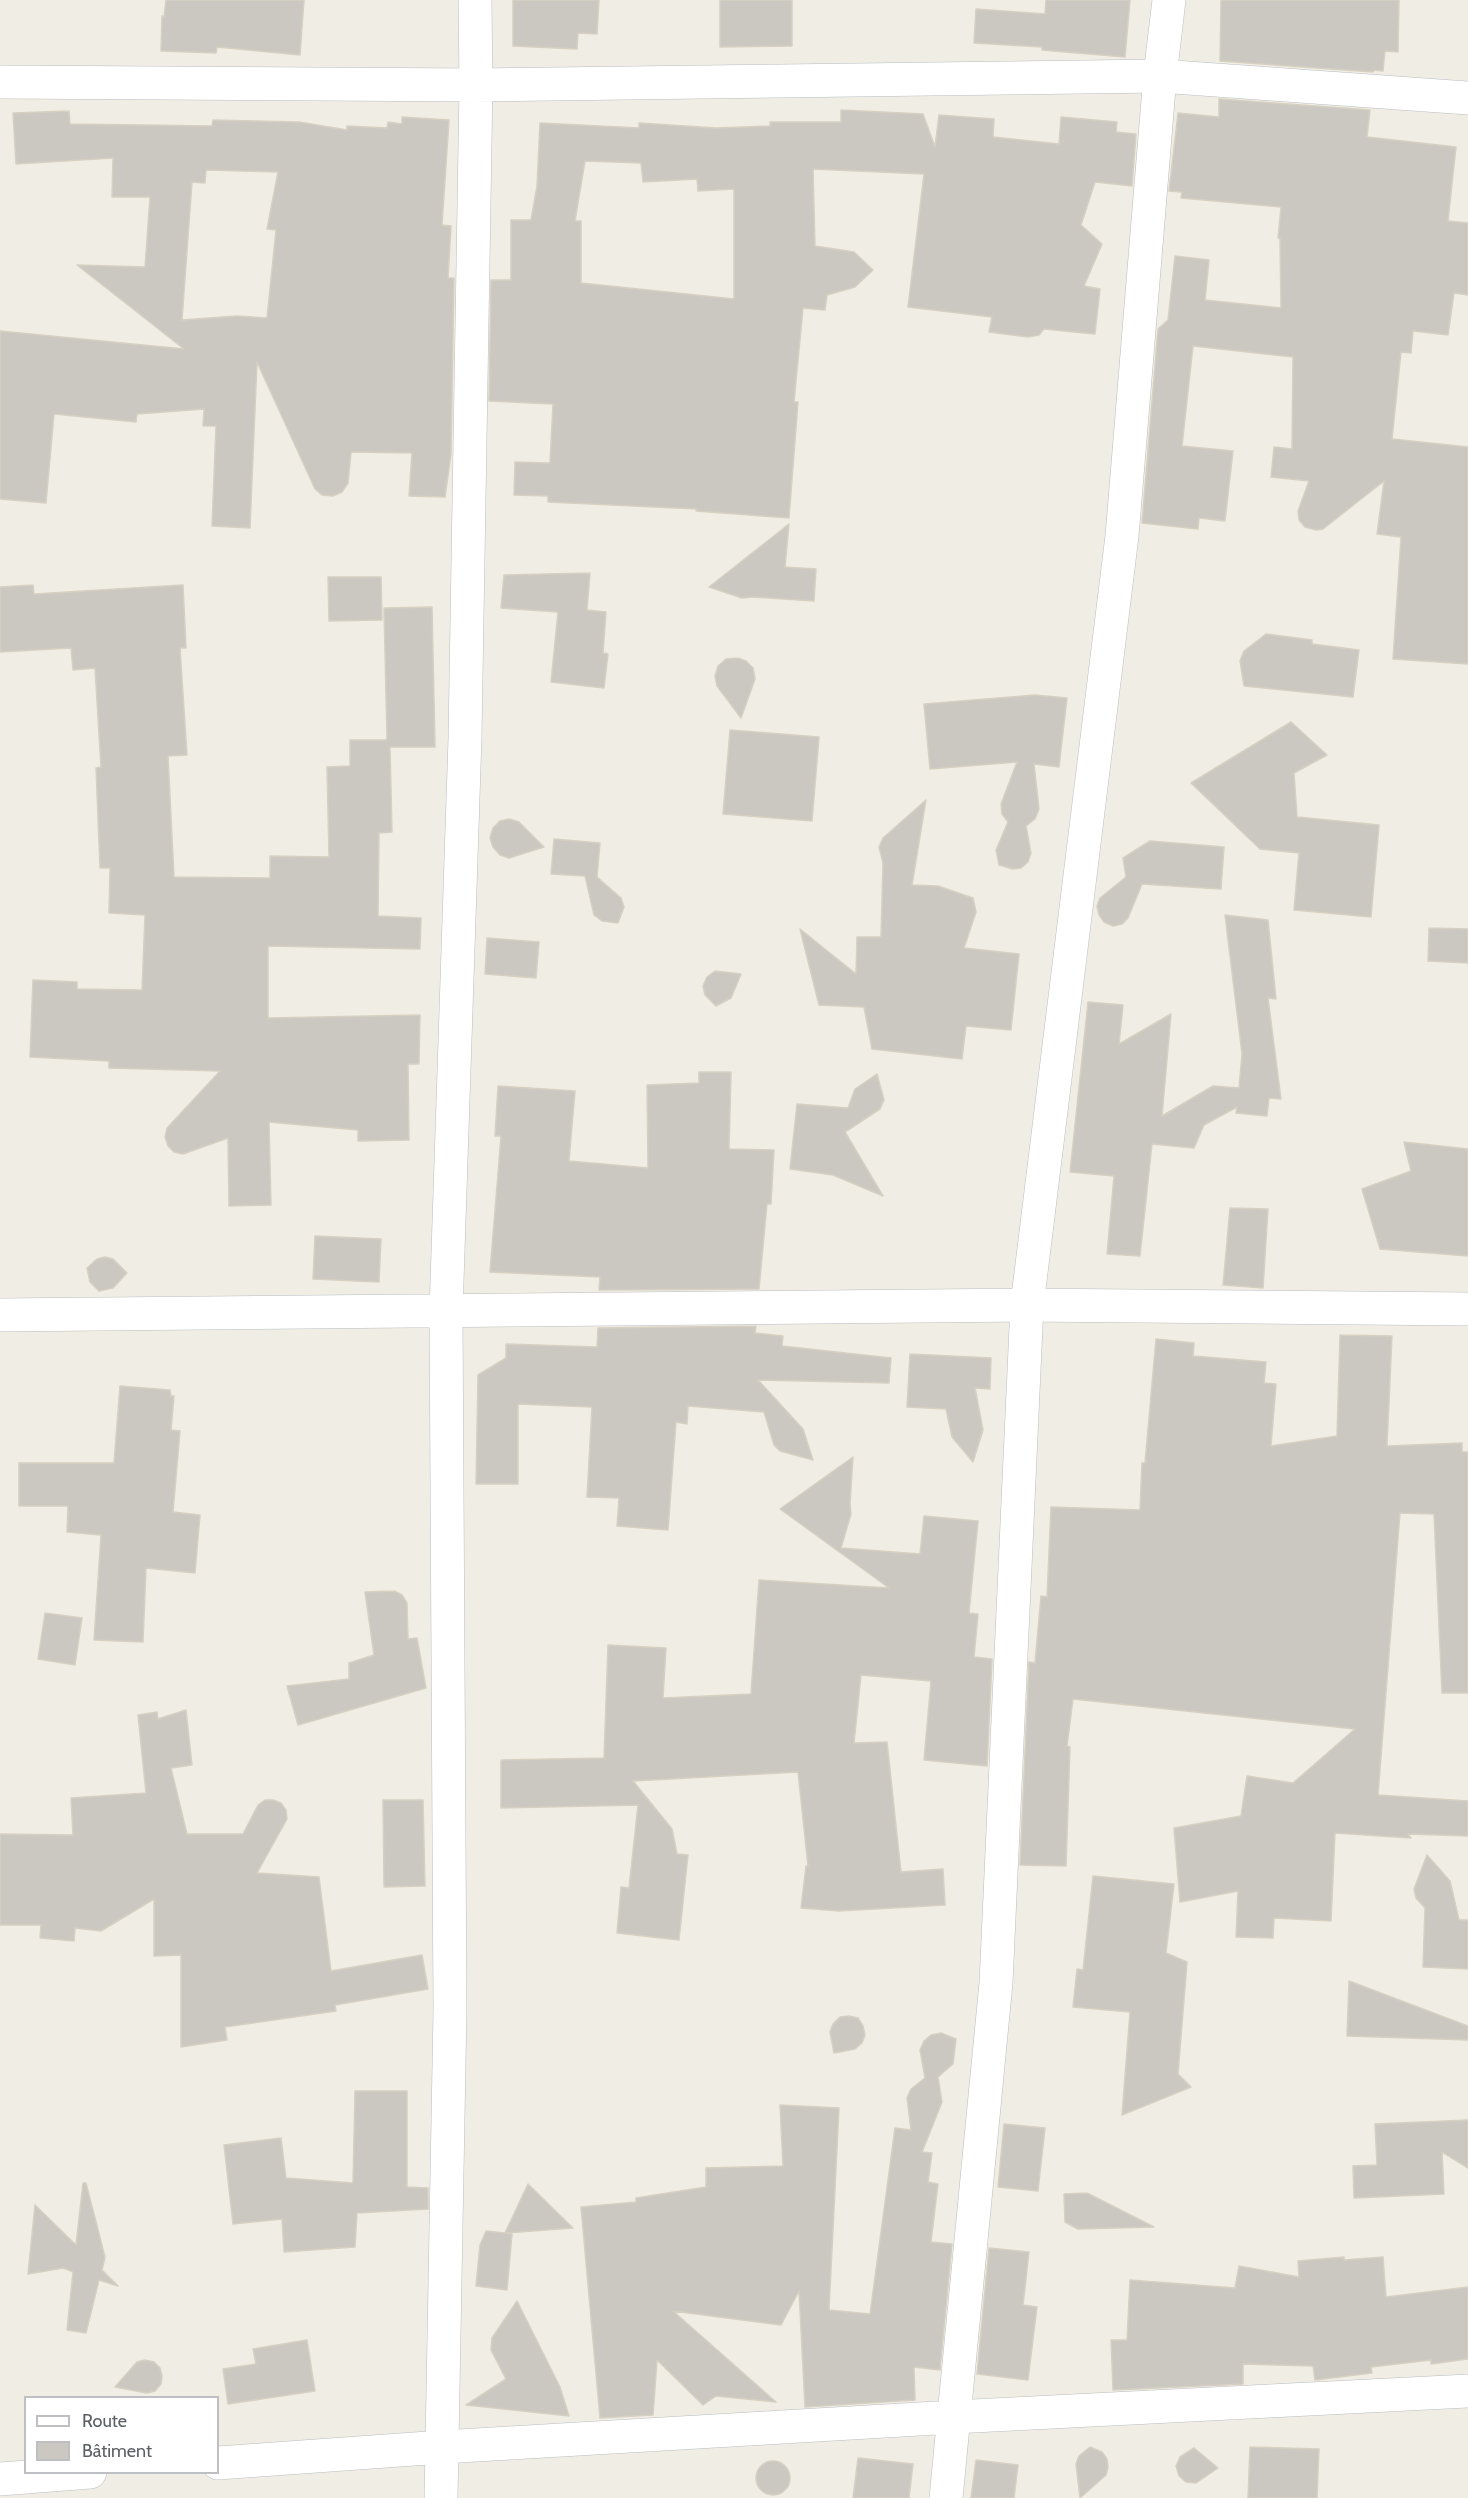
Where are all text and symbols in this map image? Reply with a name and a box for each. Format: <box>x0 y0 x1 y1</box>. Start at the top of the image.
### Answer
legend <box>24 2396 219 2474</box>
text: Route <box>82 2410 127 2432</box>
text: Bâtiment <box>82 2440 152 2462</box>

